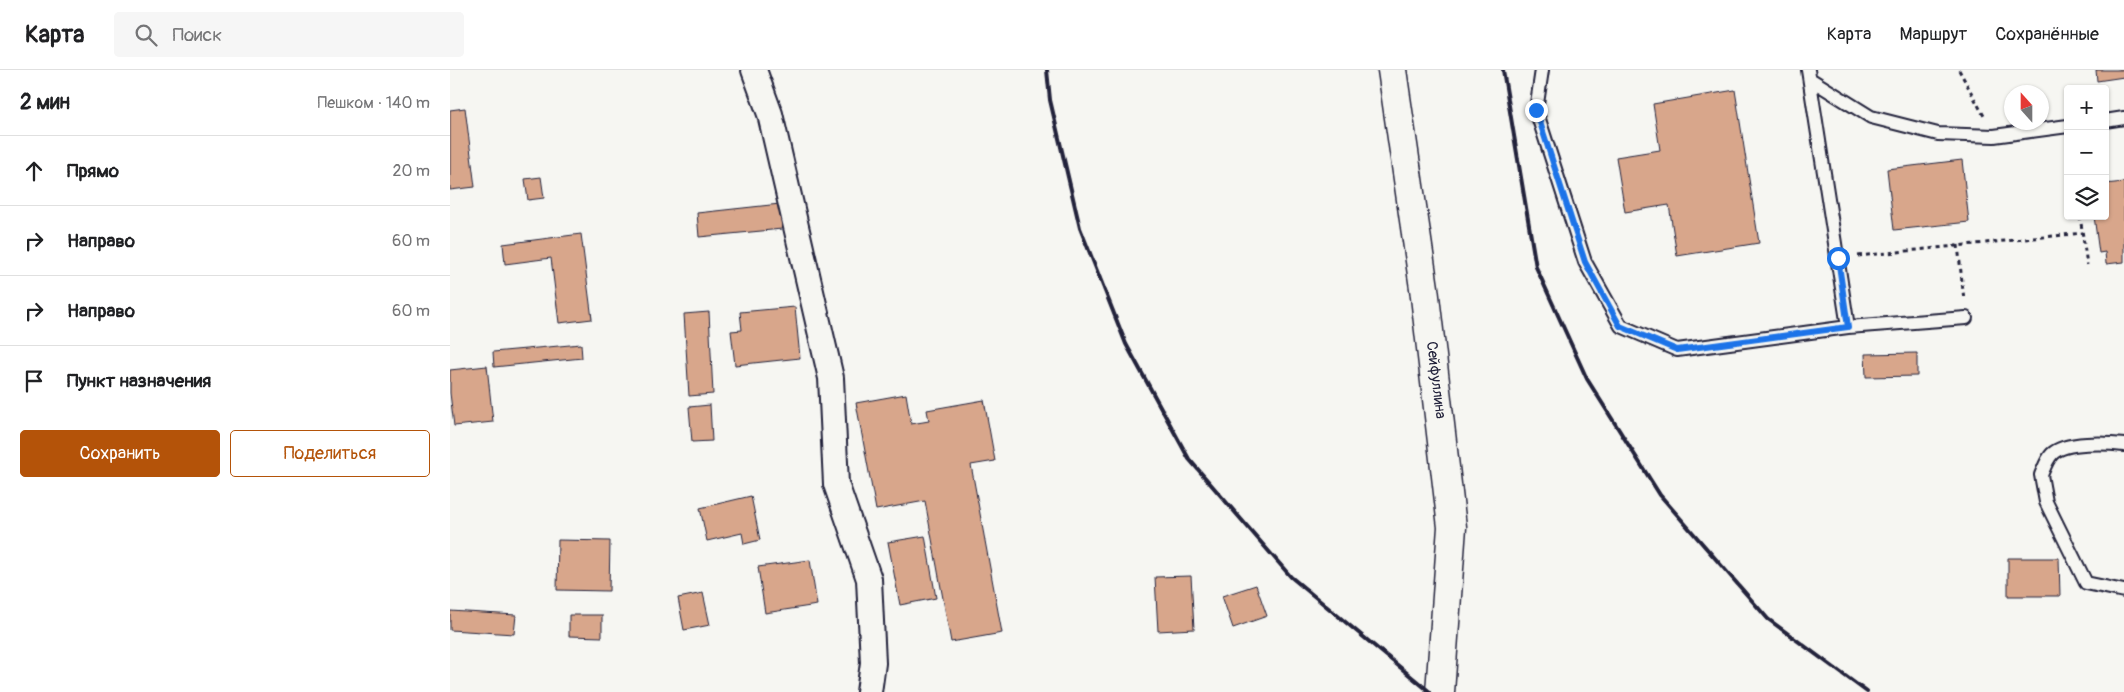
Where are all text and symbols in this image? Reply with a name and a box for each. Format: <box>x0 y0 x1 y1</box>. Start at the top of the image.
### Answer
search box <box>114 12 464 57</box>
text: Карта <box>25 20 84 49</box>
icon: search <box>132 21 160 49</box>
text: Поиск <box>172 23 222 47</box>
text: Карта <box>1827 23 1871 46</box>
text: Маршрут <box>1899 23 1967 46</box>
text: Сохранённые <box>1995 23 2099 46</box>
north arrow <box>2004 85 2049 130</box>
map controls <box>2064 85 2109 220</box>
button: + <box>2064 85 2109 130</box>
text: 2 мин <box>20 89 70 116</box>
text: Пешком · 140 m <box>318 93 430 113</box>
route end <box>1525 99 1548 122</box>
button: − <box>2064 130 2109 175</box>
icon: ahead <box>20 157 48 185</box>
text: Прямо <box>67 159 119 183</box>
text: 20 m <box>392 161 430 181</box>
button: layers <box>2064 175 2109 220</box>
icon: right <box>20 227 48 255</box>
text: Направо <box>67 229 135 253</box>
text: 60 m <box>392 231 430 251</box>
route start <box>1827 247 1850 270</box>
icon: right <box>20 297 48 325</box>
text: Направо <box>67 299 135 323</box>
text: 60 m <box>392 301 430 321</box>
street label: Сейфуллина <box>1422 340 1450 420</box>
icon: arrive <box>20 367 48 395</box>
text: Пункт назначения <box>67 369 211 393</box>
button: Сохранить <box>20 430 220 477</box>
button: Поделиться <box>230 430 430 477</box>

